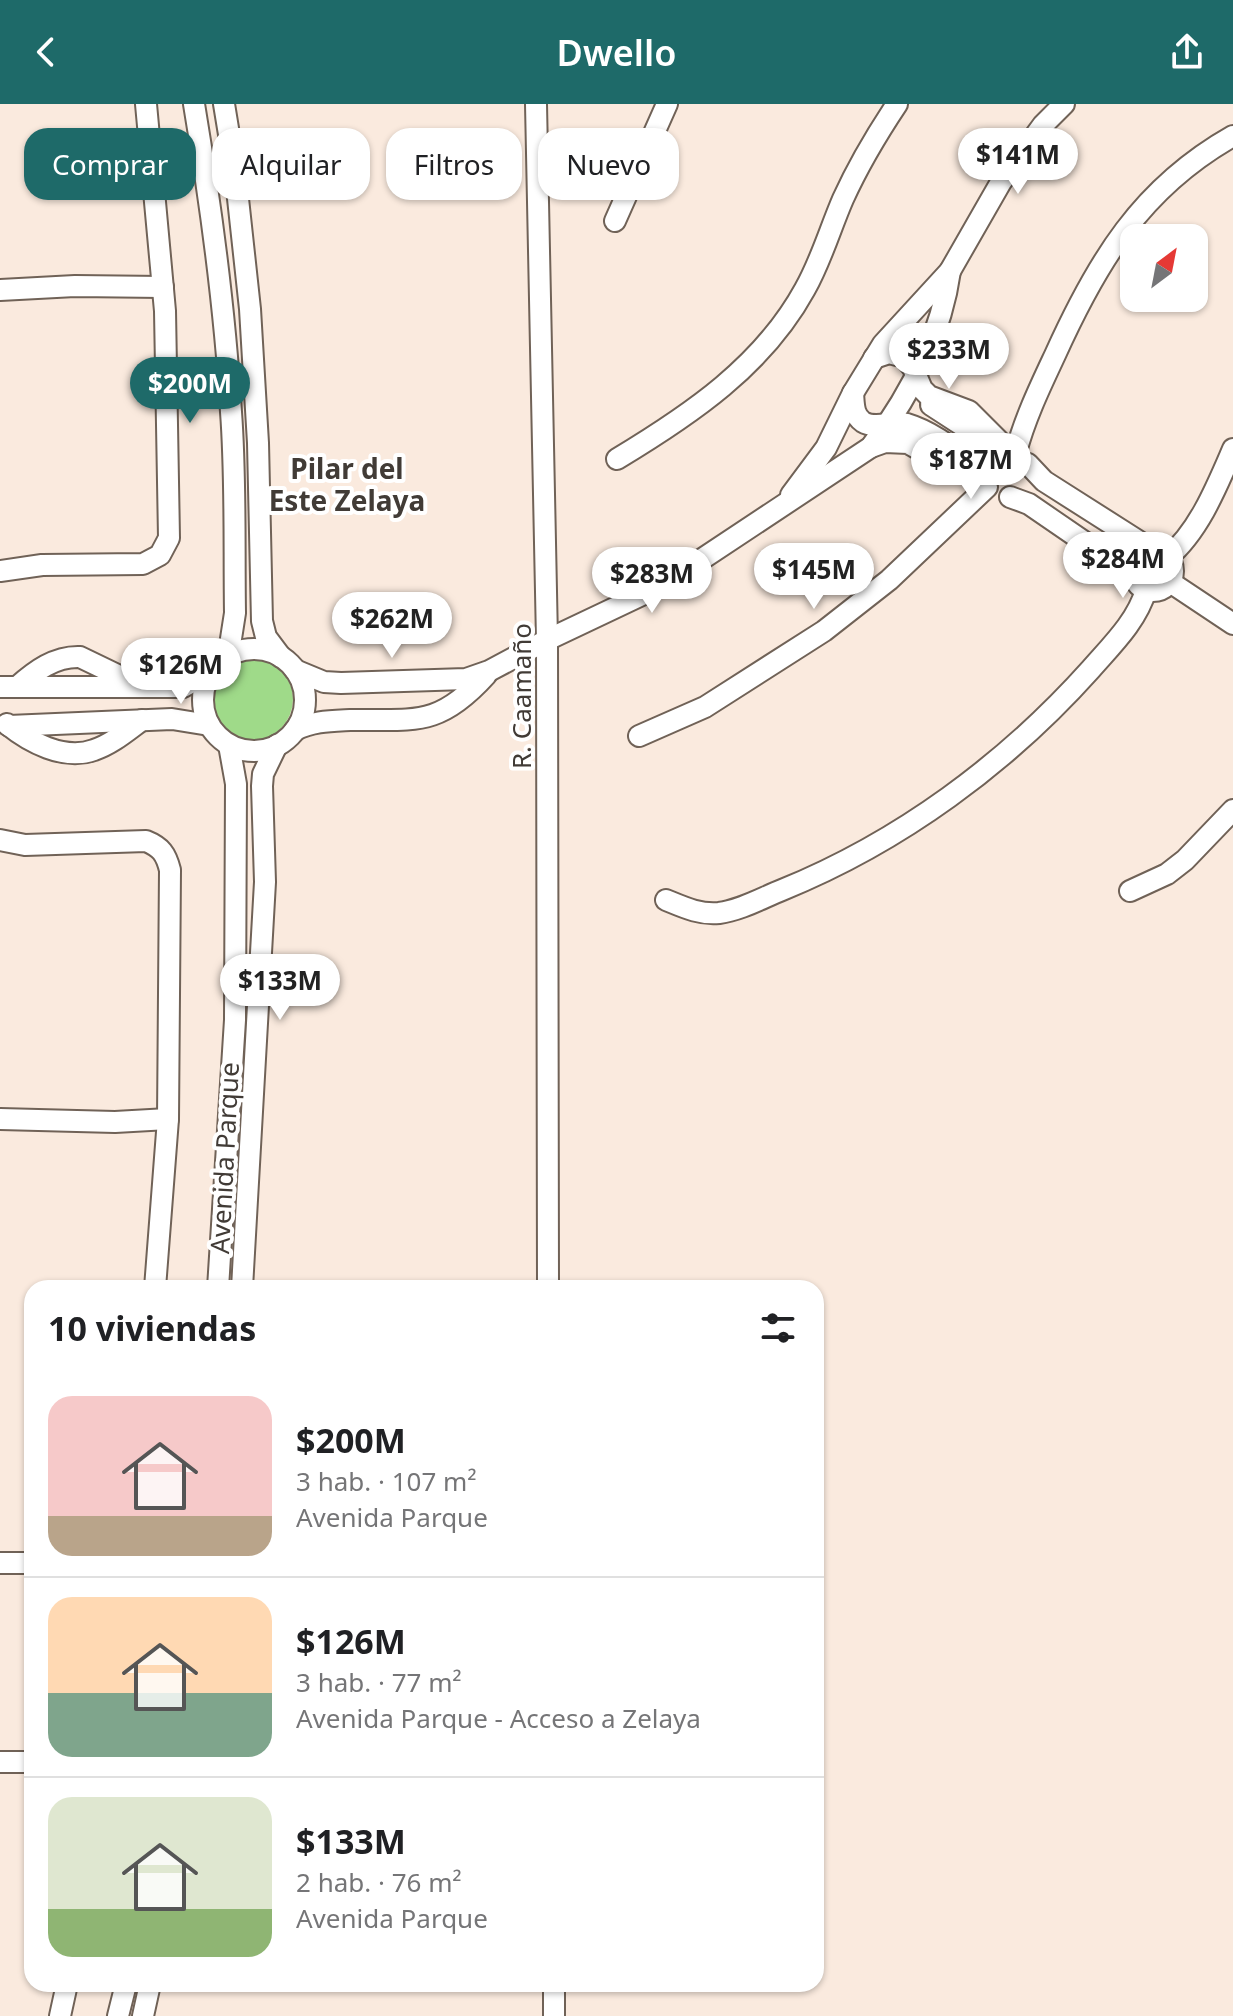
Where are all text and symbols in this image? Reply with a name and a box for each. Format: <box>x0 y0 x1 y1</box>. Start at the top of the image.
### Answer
text: Dwello <box>557 28 676 77</box>
icon: back <box>24 30 68 74</box>
icon: share <box>1165 30 1209 74</box>
chip: Comprar <box>24 128 196 200</box>
chip: Alquilar <box>212 128 370 200</box>
chip: Filtros <box>386 128 522 200</box>
chip: Nuevo <box>538 128 679 200</box>
pin: $141M <box>962 128 1074 196</box>
text: $141M <box>976 136 1060 172</box>
north arrow <box>1120 224 1208 312</box>
map controls <box>1120 224 1208 312</box>
pin: $233M <box>893 323 1005 391</box>
text: $233M <box>907 331 991 367</box>
pin: $200M <box>134 357 246 425</box>
text: $200M <box>148 365 232 401</box>
pin: $187M <box>915 433 1027 501</box>
text: $187M <box>929 441 1013 477</box>
district label: Pilar del Este Zelaya <box>269 449 425 519</box>
pin: $284M <box>1067 532 1179 600</box>
text: $284M <box>1081 540 1165 576</box>
pin: $145M <box>758 543 870 611</box>
pin: $283M <box>596 547 708 615</box>
text: $145M <box>772 551 856 587</box>
text: $283M <box>610 555 694 591</box>
pin: $262M <box>336 592 448 660</box>
text: $262M <box>350 600 434 636</box>
street label: R. Caamaño <box>503 623 539 769</box>
pin: $126M <box>125 638 237 706</box>
text: $126M <box>139 646 223 682</box>
pin: $133M <box>224 954 336 1022</box>
text: $133M <box>238 962 322 998</box>
street label: Avenida Parque <box>201 1061 247 1255</box>
text: 10 viviendas <box>48 1305 256 1351</box>
icon: filters <box>756 1306 800 1350</box>
text: $200M <box>296 1417 406 1463</box>
icon: home <box>112 1428 208 1524</box>
text: 3 hab. · 107 m² <box>296 1463 477 1499</box>
text: Avenida Parque <box>296 1499 488 1535</box>
text: $126M <box>296 1618 406 1664</box>
icon: home <box>112 1629 208 1725</box>
text: 3 hab. · 77 m² <box>296 1664 462 1700</box>
text: Avenida Parque - Acceso a Zelaya <box>296 1700 701 1736</box>
text: $133M <box>296 1818 406 1864</box>
icon: home <box>112 1829 208 1925</box>
text: 2 hab. · 76 m² <box>296 1864 462 1900</box>
text: Avenida Parque <box>296 1900 488 1936</box>

